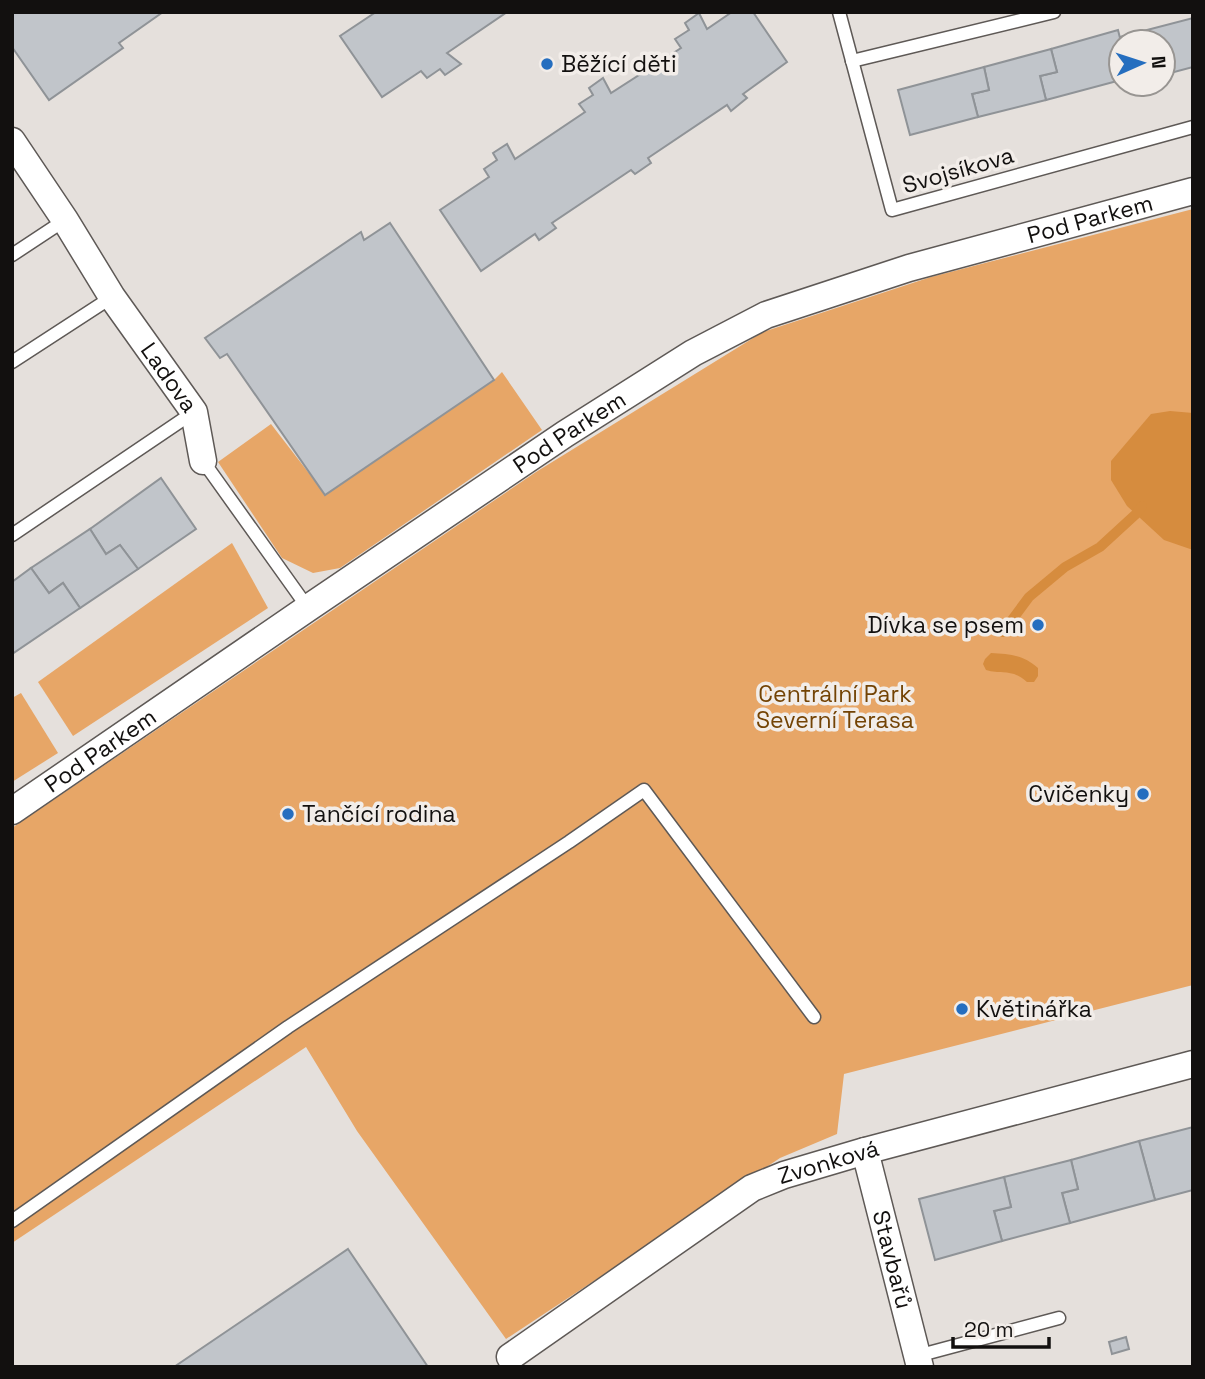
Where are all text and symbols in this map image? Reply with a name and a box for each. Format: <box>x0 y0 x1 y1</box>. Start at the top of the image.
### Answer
north arrow <box>1107 28 1177 98</box>
place label: Běžící děti <box>561 49 677 79</box>
text: N <box>1146 55 1171 69</box>
marker: Běžící děti <box>539 56 555 72</box>
street label: Svojsíkova <box>899 140 1017 200</box>
street label: Pod Parkem <box>1024 188 1156 250</box>
street label: Ladova <box>134 336 205 418</box>
street label: Pod Parkem <box>507 384 632 480</box>
place label: Dívka se psem <box>867 610 1024 640</box>
marker: Dívka se psem <box>1030 617 1046 633</box>
park label: Centrální Park Severní Terasa <box>756 679 914 735</box>
street label: Pod Parkem <box>39 702 162 799</box>
place label: Cvičenky <box>1028 779 1129 809</box>
marker: Cvičenky <box>1135 786 1151 802</box>
place label: Tančící rodina <box>302 799 456 829</box>
marker: Tančící rodina <box>280 806 296 822</box>
place label: Květinářka <box>976 994 1092 1024</box>
marker: Květinářka <box>954 1001 970 1017</box>
street label: Zvonková <box>774 1133 882 1191</box>
street label: Stavbařů <box>866 1207 920 1312</box>
scale bar <box>953 1306 1049 1350</box>
text: 20 m <box>964 1316 1014 1343</box>

